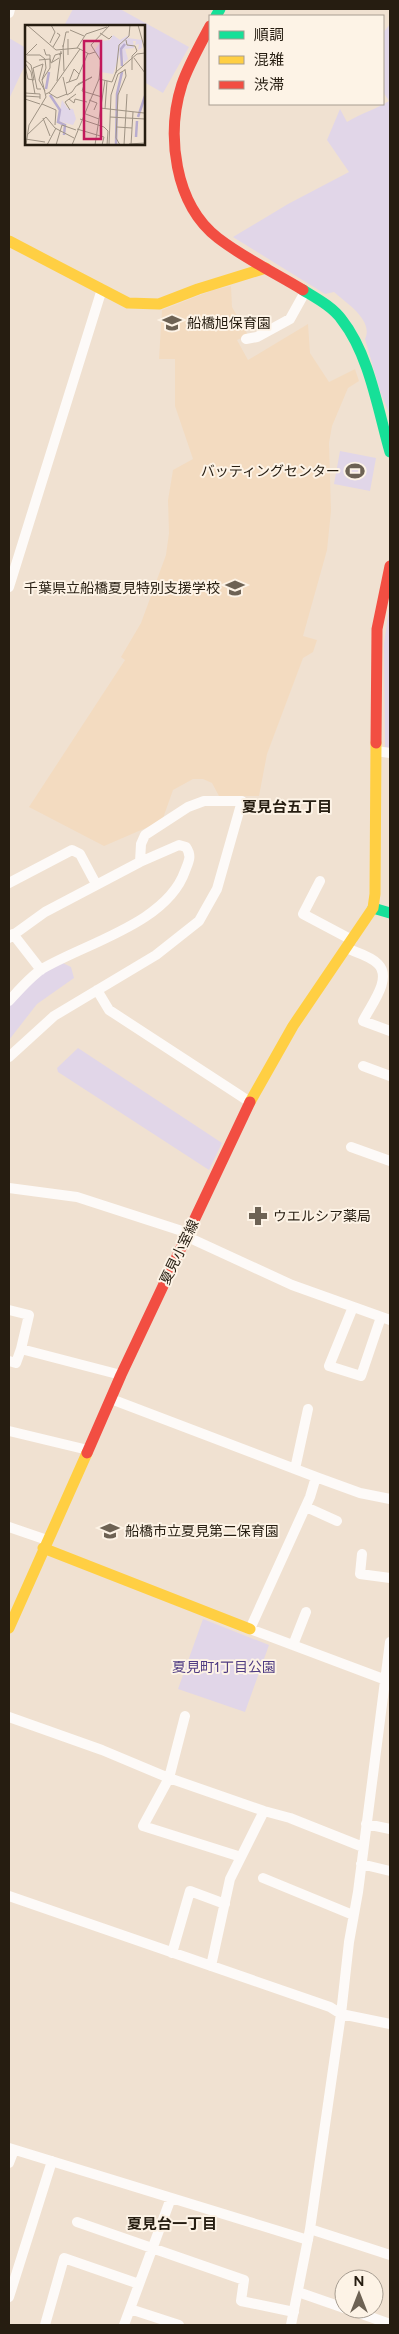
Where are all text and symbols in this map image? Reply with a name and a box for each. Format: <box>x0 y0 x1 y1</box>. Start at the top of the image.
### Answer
legend <box>209 15 384 105</box>
inset map <box>25 25 145 145</box>
text: 順調 <box>254 26 284 44</box>
text: 混雑 <box>254 51 284 69</box>
text: 渋滞 <box>254 76 284 94</box>
school or university icon: 船橋旭保育園 <box>161 312 183 334</box>
place label: 船橋旭保育園 <box>187 315 271 332</box>
sports icon: バッティングセンター <box>344 460 366 482</box>
place label: バッティングセンター <box>201 463 340 480</box>
school or university icon: 千葉県立船橋夏見特別支援学校 <box>224 577 246 599</box>
place label: 千葉県立船橋夏見特別支援学校 <box>24 580 220 597</box>
district label: 夏見台五丁目 <box>242 798 332 816</box>
pharmacy icon: ウエルシア薬局 <box>247 1205 269 1227</box>
place label: ウエルシア薬局 <box>273 1208 371 1225</box>
street label: 夏見小室線 <box>156 1217 202 1287</box>
school or university icon: 船橋市立夏見第二保育園 <box>99 1520 121 1542</box>
place label: 船橋市立夏見第二保育園 <box>125 1523 279 1540</box>
park label: 夏見町1丁目公園 <box>172 1659 276 1676</box>
district label: 夏見台一丁目 <box>127 2215 217 2233</box>
north arrow <box>334 2269 384 2319</box>
text: N <box>354 2273 364 2290</box>

